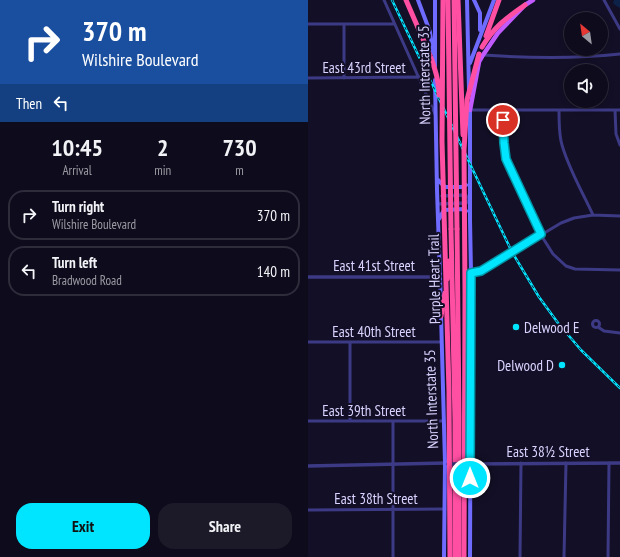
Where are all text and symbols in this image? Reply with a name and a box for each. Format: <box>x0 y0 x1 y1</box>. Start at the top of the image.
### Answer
text: 370 m <box>82 12 146 49</box>
north arrow <box>564 12 608 56</box>
map controls <box>564 12 608 108</box>
icon: right <box>16 16 68 68</box>
street label: North Interstate 35 <box>414 25 434 125</box>
text: Wilshire Boulevard <box>82 48 199 71</box>
street label: East 43rd Street <box>322 58 406 77</box>
button: sound <box>564 64 608 108</box>
icon: left <box>50 92 72 114</box>
text: Then <box>16 94 42 113</box>
pin <box>486 103 520 137</box>
icon: arrive <box>492 109 514 131</box>
text: 10:45 <box>51 132 103 163</box>
text: 2 <box>157 132 168 163</box>
text: 730 <box>222 132 257 163</box>
text: Arrival <box>62 162 92 179</box>
text: min <box>154 162 171 179</box>
text: m <box>235 162 244 179</box>
text: Turn right <box>52 197 104 216</box>
icon: right <box>18 204 40 226</box>
text: 370 m <box>257 206 290 225</box>
text: Wilshire Boulevard <box>52 216 136 233</box>
street label: Purple Heart Trail <box>424 233 444 324</box>
text: Turn left <box>52 253 97 272</box>
street label: East 41st Street <box>333 256 415 275</box>
icon: left <box>18 260 40 282</box>
text: 140 m <box>257 262 290 281</box>
text: Bradwood Road <box>52 272 122 289</box>
place label: Delwood E <box>524 318 579 337</box>
street label: East 40th Street <box>332 322 416 341</box>
marker: Delwood E <box>511 322 521 332</box>
street label: North Interstate 35 <box>420 349 442 449</box>
place label: Delwood D <box>497 356 554 375</box>
marker: Delwood D <box>557 360 567 370</box>
street label: East 39th Street <box>322 401 406 420</box>
street label: East 38½ Street <box>506 442 590 461</box>
position arrow <box>449 457 491 499</box>
street label: East 38th Street <box>334 489 418 508</box>
button: Exit <box>16 503 150 549</box>
button: Share <box>158 503 292 549</box>

